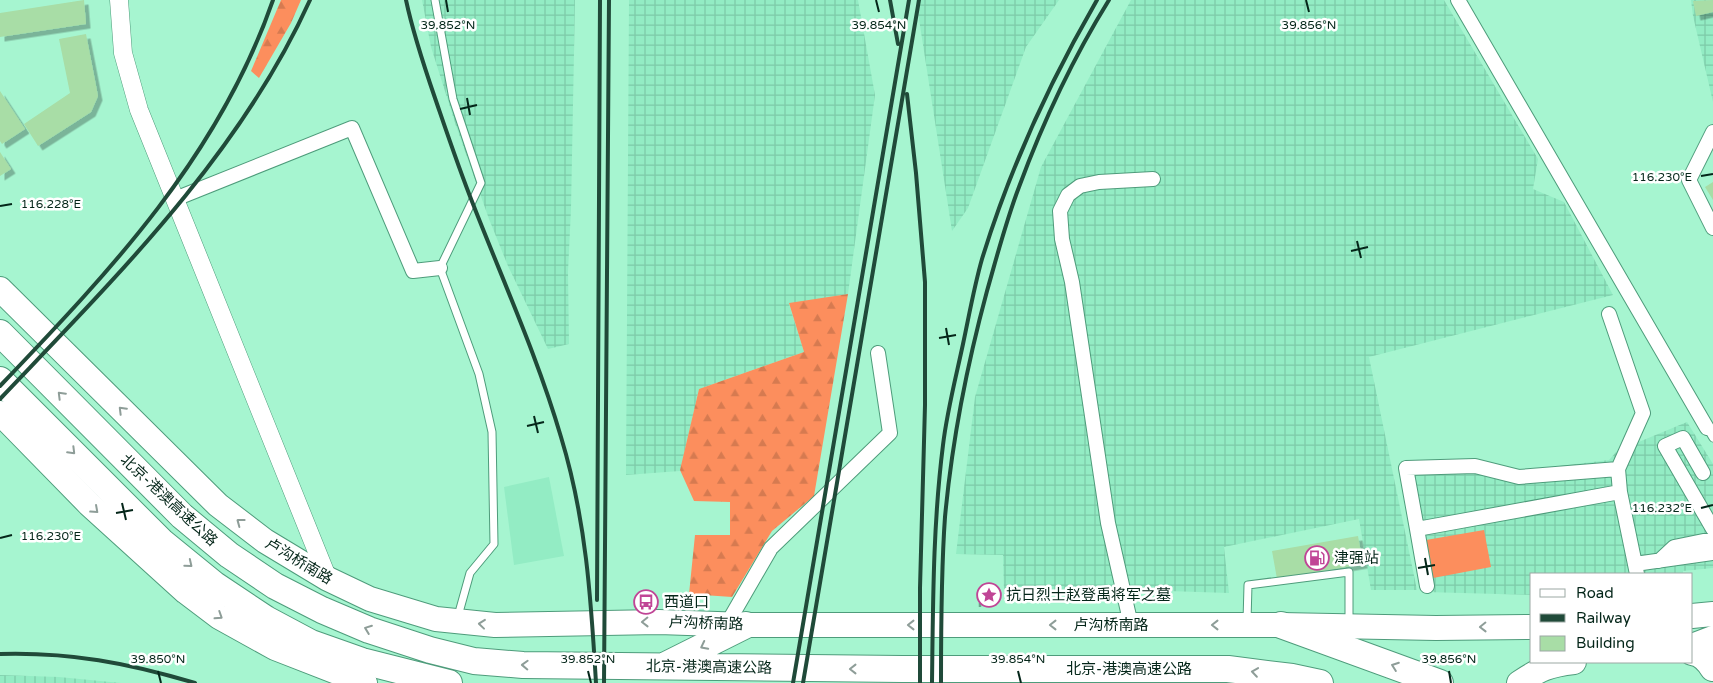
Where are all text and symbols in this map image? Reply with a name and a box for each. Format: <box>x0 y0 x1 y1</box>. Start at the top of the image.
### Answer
text: 39.852°N <box>421 18 475 32</box>
text: 39.854°N <box>852 18 906 32</box>
text: 39.856°N <box>1282 18 1336 32</box>
text: 116.230°E <box>1632 170 1693 184</box>
text: 116.228°E <box>21 197 82 211</box>
one-way arrow <box>58 392 67 401</box>
one-way arrow <box>119 407 128 416</box>
one-way arrow <box>66 445 75 454</box>
street label: 北京-港澳高速公路 <box>117 450 221 550</box>
text: 116.232°E <box>1632 501 1693 515</box>
one-way arrow <box>90 505 99 514</box>
one-way arrow <box>237 519 246 527</box>
text: 116.230°E <box>21 529 82 543</box>
street label: 卢沟桥南路 <box>262 534 336 588</box>
fuel station icon: 津强站 <box>1304 545 1330 571</box>
place label: 津强站 <box>1334 549 1379 567</box>
one-way arrow <box>183 558 192 566</box>
legend <box>1530 573 1693 663</box>
place icon: 抗日烈士赵登禹将军之墓 <box>976 582 1002 608</box>
text: Road <box>1576 584 1614 602</box>
place label: 抗日烈士赵登禹将军之墓 <box>1006 586 1171 604</box>
bus stop icon: 西道口 <box>633 589 659 615</box>
place label: 西道口 <box>664 593 709 611</box>
text: Railway <box>1576 609 1631 627</box>
one-way arrow <box>213 610 222 619</box>
street label: 卢沟桥南路 <box>668 613 744 633</box>
street label: 卢沟桥南路 <box>1073 616 1149 634</box>
one-way arrow <box>641 617 648 627</box>
one-way arrow <box>478 619 486 630</box>
one-way arrow <box>906 620 914 630</box>
one-way arrow <box>1048 620 1056 630</box>
one-way arrow <box>1211 620 1218 630</box>
one-way arrow <box>1479 622 1486 632</box>
one-way arrow <box>364 625 373 636</box>
text: Building <box>1576 634 1635 652</box>
one-way arrow <box>700 640 709 650</box>
text: 39.850°N <box>131 652 185 666</box>
text: 39.852°N <box>561 652 615 666</box>
text: 39.854°N <box>991 652 1045 666</box>
text: 39.856°N <box>1422 652 1476 666</box>
street label: 北京-港澳高速公路 <box>646 657 772 677</box>
one-way arrow <box>521 660 529 670</box>
street label: 北京-港澳高速公路 <box>1066 660 1192 678</box>
one-way arrow <box>1391 662 1399 672</box>
one-way arrow <box>849 664 857 674</box>
one-way arrow <box>1251 668 1259 678</box>

